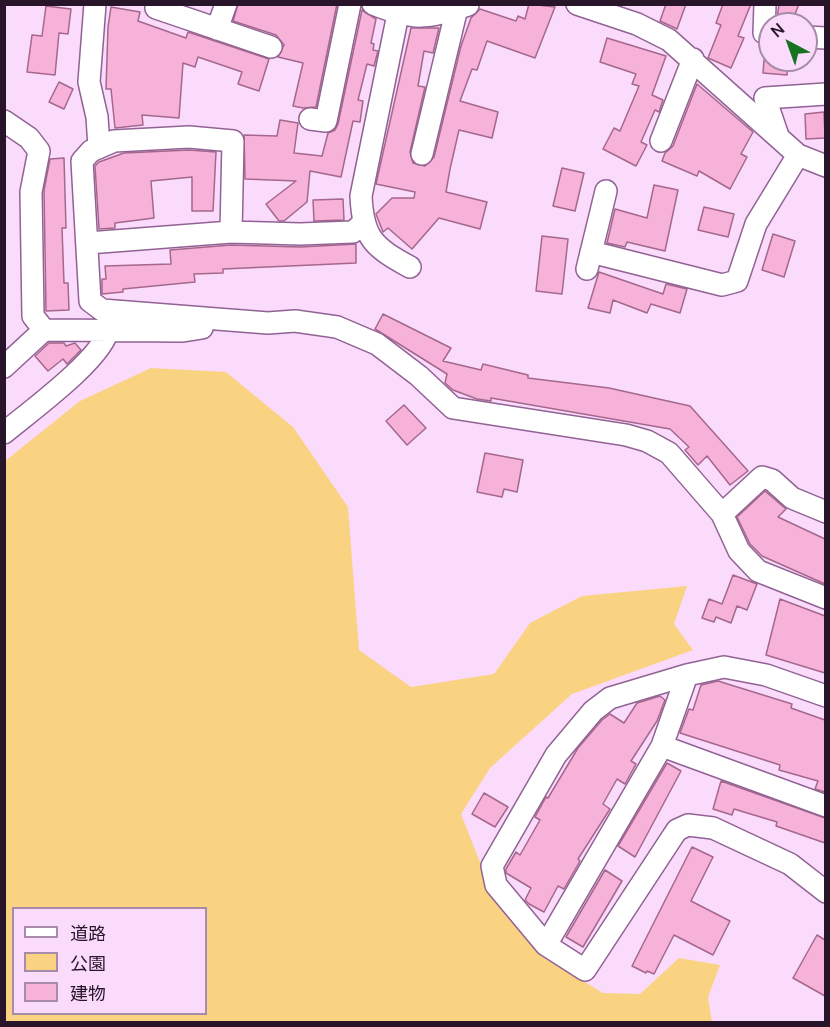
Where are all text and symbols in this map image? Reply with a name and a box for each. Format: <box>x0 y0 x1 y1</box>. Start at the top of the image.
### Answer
north arrow <box>758 12 818 72</box>
text: N <box>766 18 789 42</box>
legend <box>12 907 207 1015</box>
text: 道路 <box>70 921 106 945</box>
text: 公園 <box>70 951 106 975</box>
text: 建物 <box>70 981 106 1005</box>

